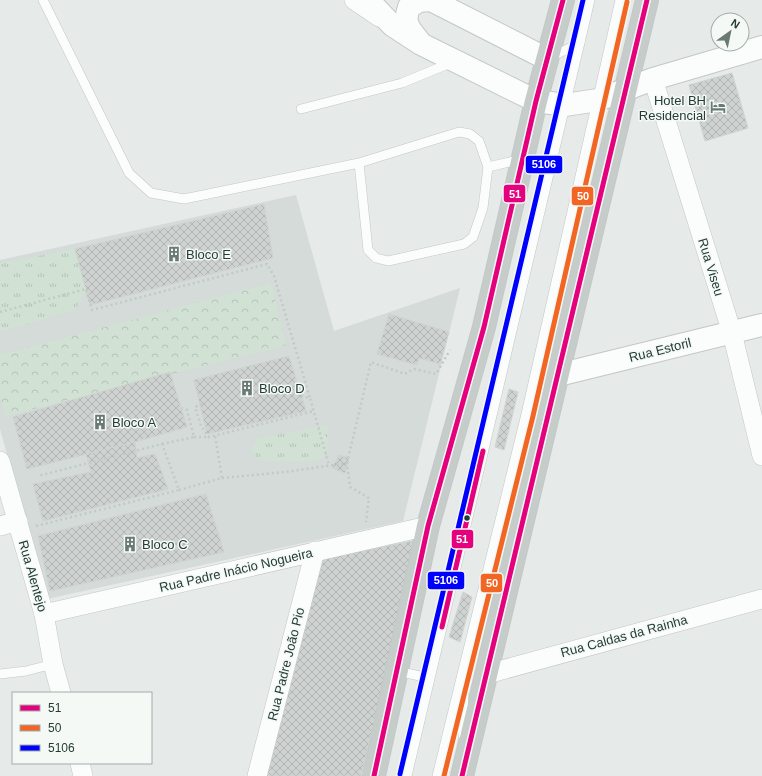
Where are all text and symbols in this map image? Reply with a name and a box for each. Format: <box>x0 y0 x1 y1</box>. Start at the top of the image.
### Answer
north arrow <box>710 12 750 52</box>
text: N <box>729 16 742 31</box>
place label: Hotel BH Residencial <box>639 93 706 123</box>
hotel icon: Hotel BH Residencial <box>709 98 727 116</box>
line badge: 5106 <box>525 155 563 174</box>
text: 5106 <box>532 158 556 170</box>
line badge: 51 <box>503 184 526 203</box>
line badge: 50 <box>571 186 594 206</box>
text: 51 <box>509 188 521 200</box>
text: 50 <box>577 190 589 202</box>
street label: Rua Viseu <box>695 236 727 298</box>
building icon: Bloco E <box>165 245 183 263</box>
place label: Bloco E <box>186 247 231 262</box>
street label: Rua Estoril <box>627 335 693 365</box>
building icon: Bloco D <box>238 379 256 397</box>
place label: Bloco D <box>259 381 305 396</box>
building icon: Bloco A <box>91 413 109 431</box>
place label: Bloco A <box>112 415 156 430</box>
unlabelled marker <box>462 513 472 523</box>
line badge: 51 <box>451 529 474 549</box>
text: 51 <box>456 533 468 545</box>
building icon: Bloco C <box>121 535 139 553</box>
place label: Bloco C <box>142 537 188 552</box>
street label: Rua Alentejo <box>16 538 50 614</box>
street label: Rua Padre Inácio Nogueira <box>158 545 315 595</box>
line badge: 5106 <box>427 571 465 590</box>
line badge: 50 <box>480 573 503 593</box>
text: 5106 <box>434 574 458 586</box>
text: 50 <box>486 577 498 589</box>
street label: Rua Padre João Pio <box>265 606 307 722</box>
street label: Rua Caldas da Rainha <box>559 612 690 660</box>
legend <box>12 692 152 764</box>
text: 51 <box>48 701 62 715</box>
text: 50 <box>48 721 62 735</box>
text: 5106 <box>48 741 75 755</box>

